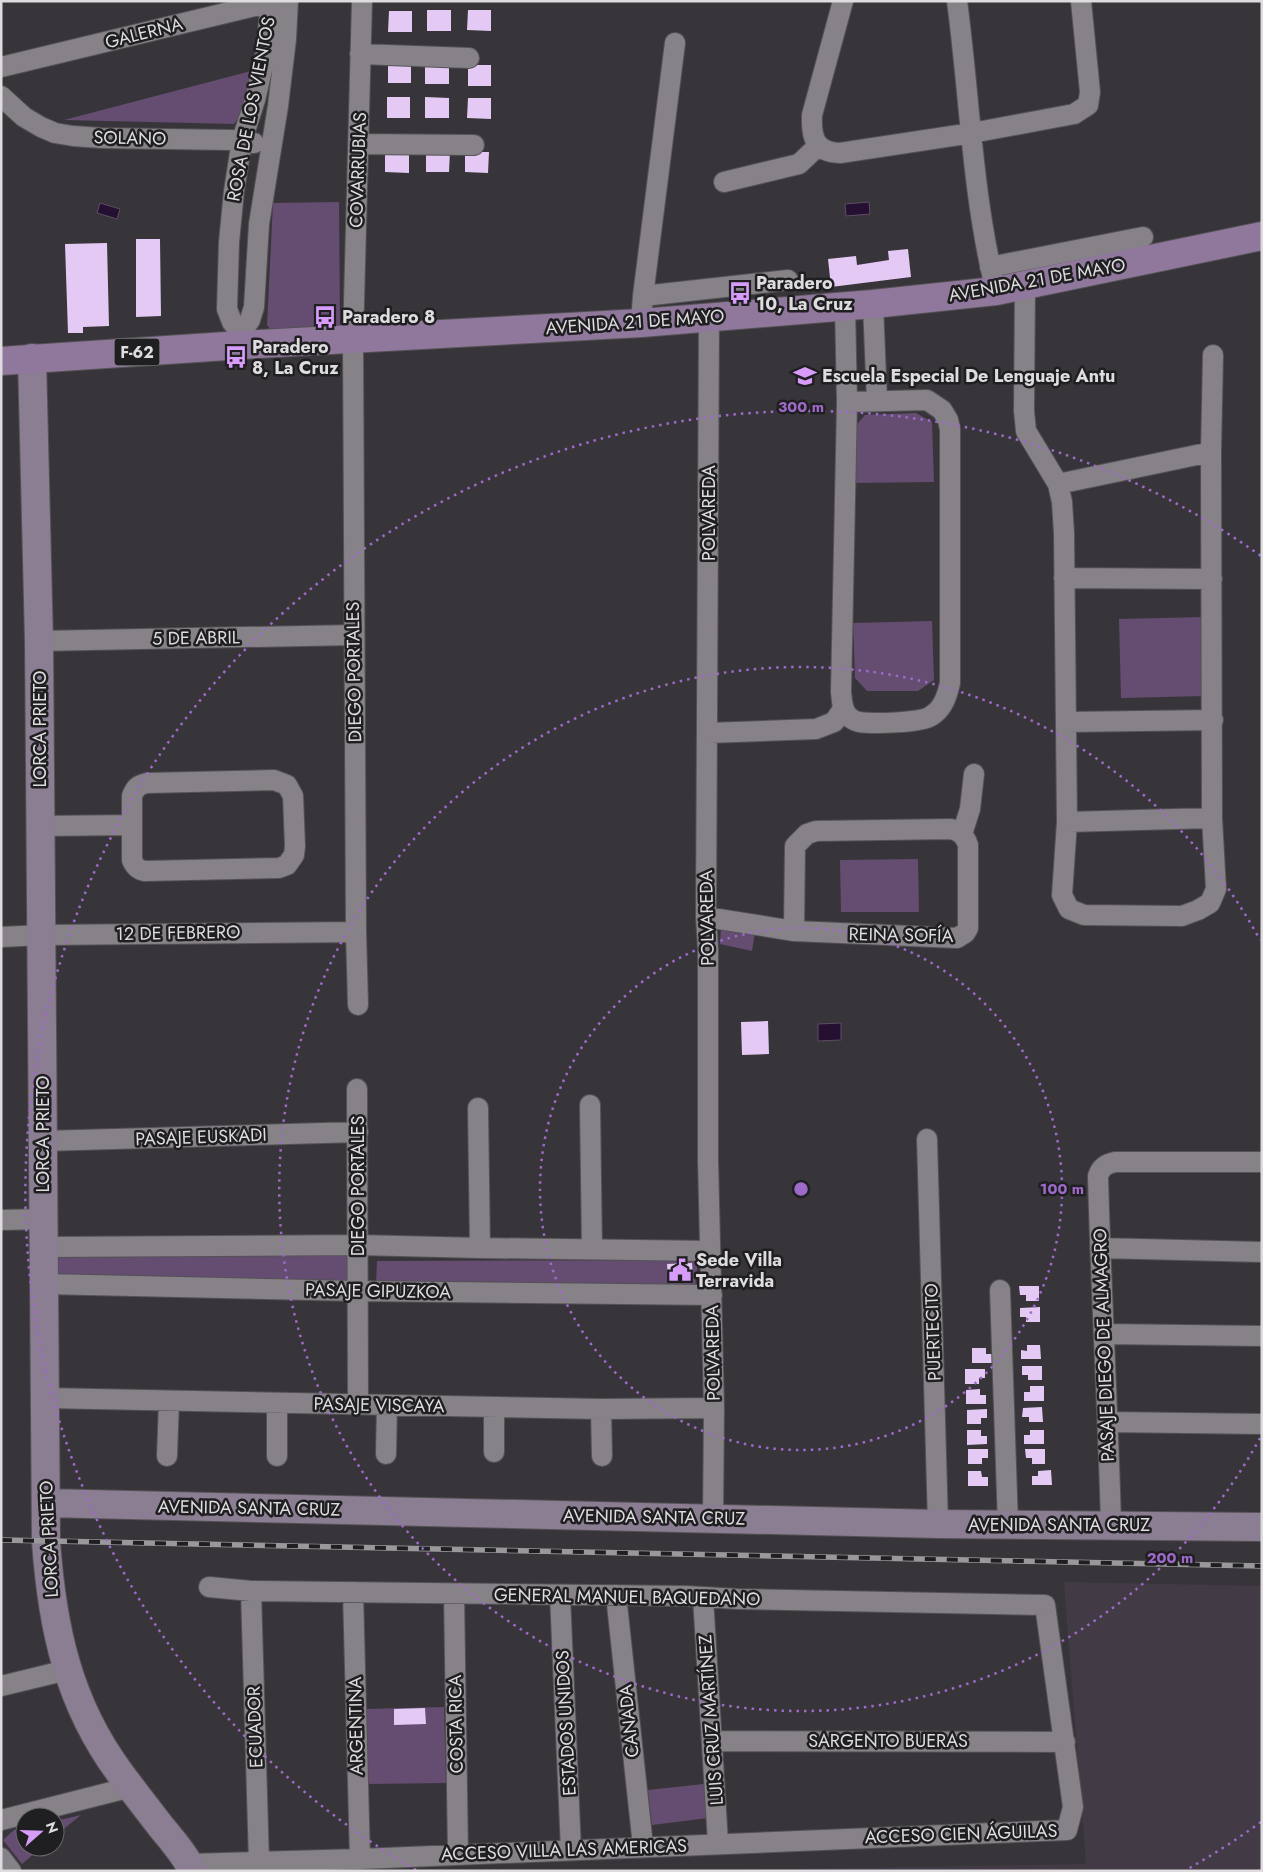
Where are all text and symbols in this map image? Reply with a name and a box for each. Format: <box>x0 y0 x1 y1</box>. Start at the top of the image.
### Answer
street label: GALERNA <box>102 11 186 55</box>
street label: ROSA DE LOS VIENTOS <box>220 14 282 204</box>
street label: COVARRUBIAS <box>343 112 373 228</box>
street label: SOLANO <box>93 124 167 152</box>
street label: AVENIDA 21 DE MAYO <box>947 252 1127 308</box>
place label: Paradero 10, La Cruz <box>756 270 853 317</box>
bus stop icon: Paradero 10, La Cruz <box>727 280 753 306</box>
street label: AVENIDA 21 DE MAYO <box>545 303 725 341</box>
bus stop icon: Paradero 8 <box>312 304 338 330</box>
place label: Paradero 8 <box>342 304 435 330</box>
place label: Paradero 8, La Cruz <box>252 334 339 381</box>
road number: F-62 <box>114 338 160 366</box>
bus stop icon: Paradero 8, La Cruz <box>223 344 249 370</box>
school or university icon: Escuela Especial De Lenguaje Antu <box>792 363 818 389</box>
place label: Escuela Especial De Lenguaje Antu <box>822 363 1115 389</box>
text: 300 m <box>778 396 824 418</box>
street label: POLVAREDA <box>696 465 722 561</box>
street label: DIEGO PORTALES <box>340 601 368 743</box>
street label: 5 DE ABRIL <box>152 624 240 652</box>
street label: LORCA PRIETO <box>27 670 53 788</box>
street label: POLVAREDA <box>693 870 721 966</box>
street label: 12 DE FEBRERO <box>116 919 240 947</box>
street label: REINA SOFÍA <box>848 921 954 949</box>
street label: LORCA PRIETO <box>30 1075 56 1193</box>
street label: DIEGO PORTALES <box>345 1116 371 1256</box>
street label: PASAJE EUSKADI <box>135 1122 267 1152</box>
text: 100 m <box>1040 1178 1084 1200</box>
centre of rings <box>792 1180 810 1198</box>
street label: PASAJE DIEGO DE ALMAGRO <box>1087 1228 1121 1462</box>
place label: Sede Villa Terravida <box>696 1247 782 1294</box>
public building icon: Sede Villa Terravida <box>667 1257 693 1283</box>
street label: PASAJE GIPUZKOA <box>305 1277 451 1305</box>
street label: PUERTECITO <box>918 1283 948 1381</box>
street label: POLVAREDA <box>699 1305 727 1401</box>
street label: PASAJE VISCAYA <box>313 1391 445 1419</box>
street label: LORCA PRIETO <box>33 1480 65 1598</box>
street label: AVENIDA SANTA CRUZ <box>158 1493 341 1523</box>
street label: AVENIDA SANTA CRUZ <box>563 1502 746 1532</box>
street label: AVENIDA SANTA CRUZ <box>968 1512 1150 1538</box>
text: 200 m <box>1147 1547 1193 1569</box>
street label: GENERAL MANUEL BAQUEDANO <box>494 1582 760 1612</box>
street label: LUIS CRUZ MARTÍNEZ <box>692 1634 730 1806</box>
street label: ESTADOS UNIDOS <box>549 1649 583 1797</box>
street label: COSTA RICA <box>442 1674 470 1774</box>
street label: ARGENTINA <box>342 1676 370 1775</box>
street label: CANADA <box>612 1683 646 1759</box>
street label: ECUADOR <box>241 1686 269 1768</box>
street label: SARGENTO BUERAS <box>808 1728 968 1754</box>
north arrow <box>15 1807 65 1857</box>
street label: ACCESO CIEN ÁGUILAS <box>864 1818 1058 1850</box>
text: N <box>41 1819 64 1836</box>
street label: ACCESO VILLA LAS AMERICAS <box>441 1833 688 1867</box>

